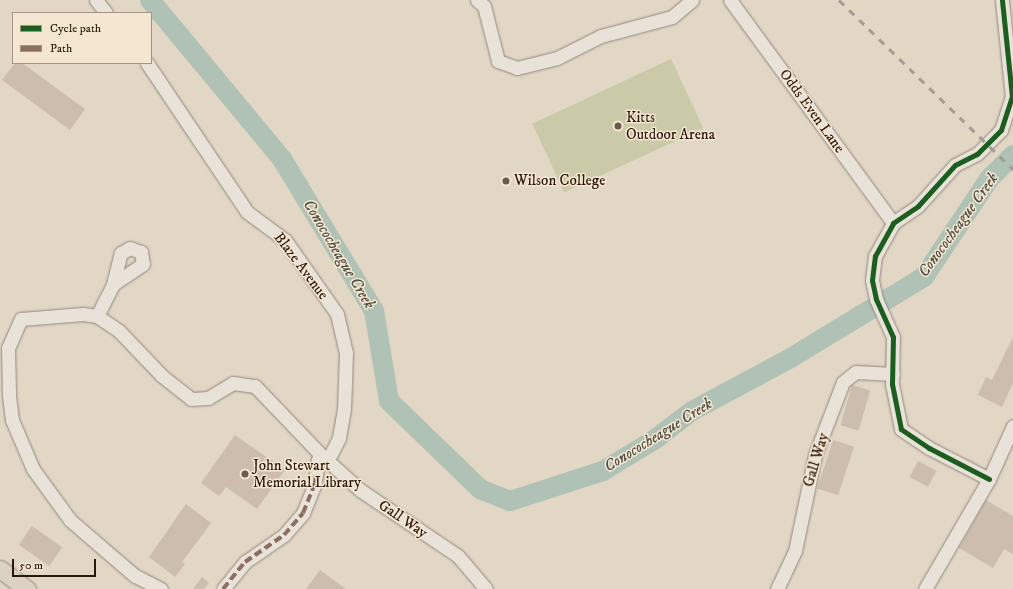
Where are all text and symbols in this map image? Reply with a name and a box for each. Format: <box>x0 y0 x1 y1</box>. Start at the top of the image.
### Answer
legend <box>12 12 152 64</box>
text: Cycle path <box>50 21 101 36</box>
text: Path <box>50 41 72 56</box>
street label: Odds Even Lane <box>776 66 848 156</box>
place label: Kitts Outdoor Arena <box>626 108 715 143</box>
marker: Kitts Outdoor Arena <box>613 121 623 131</box>
water label: Conococheague Creek <box>914 169 1002 281</box>
place label: Wilson College <box>514 172 605 190</box>
marker: Wilson College <box>501 176 511 186</box>
water label: Conococheague Creek <box>299 196 379 312</box>
street label: Blaze Avenue <box>270 229 332 303</box>
water label: Conococheague Creek <box>600 394 716 476</box>
street label: Gall Way <box>799 431 833 489</box>
place label: John Stewart Memorial Library <box>253 456 361 491</box>
marker: John Stewart Memorial Library <box>240 469 250 479</box>
street label: Gall Way <box>375 496 431 542</box>
scale bar <box>14 551 98 577</box>
text: 50 m <box>19 558 43 573</box>

